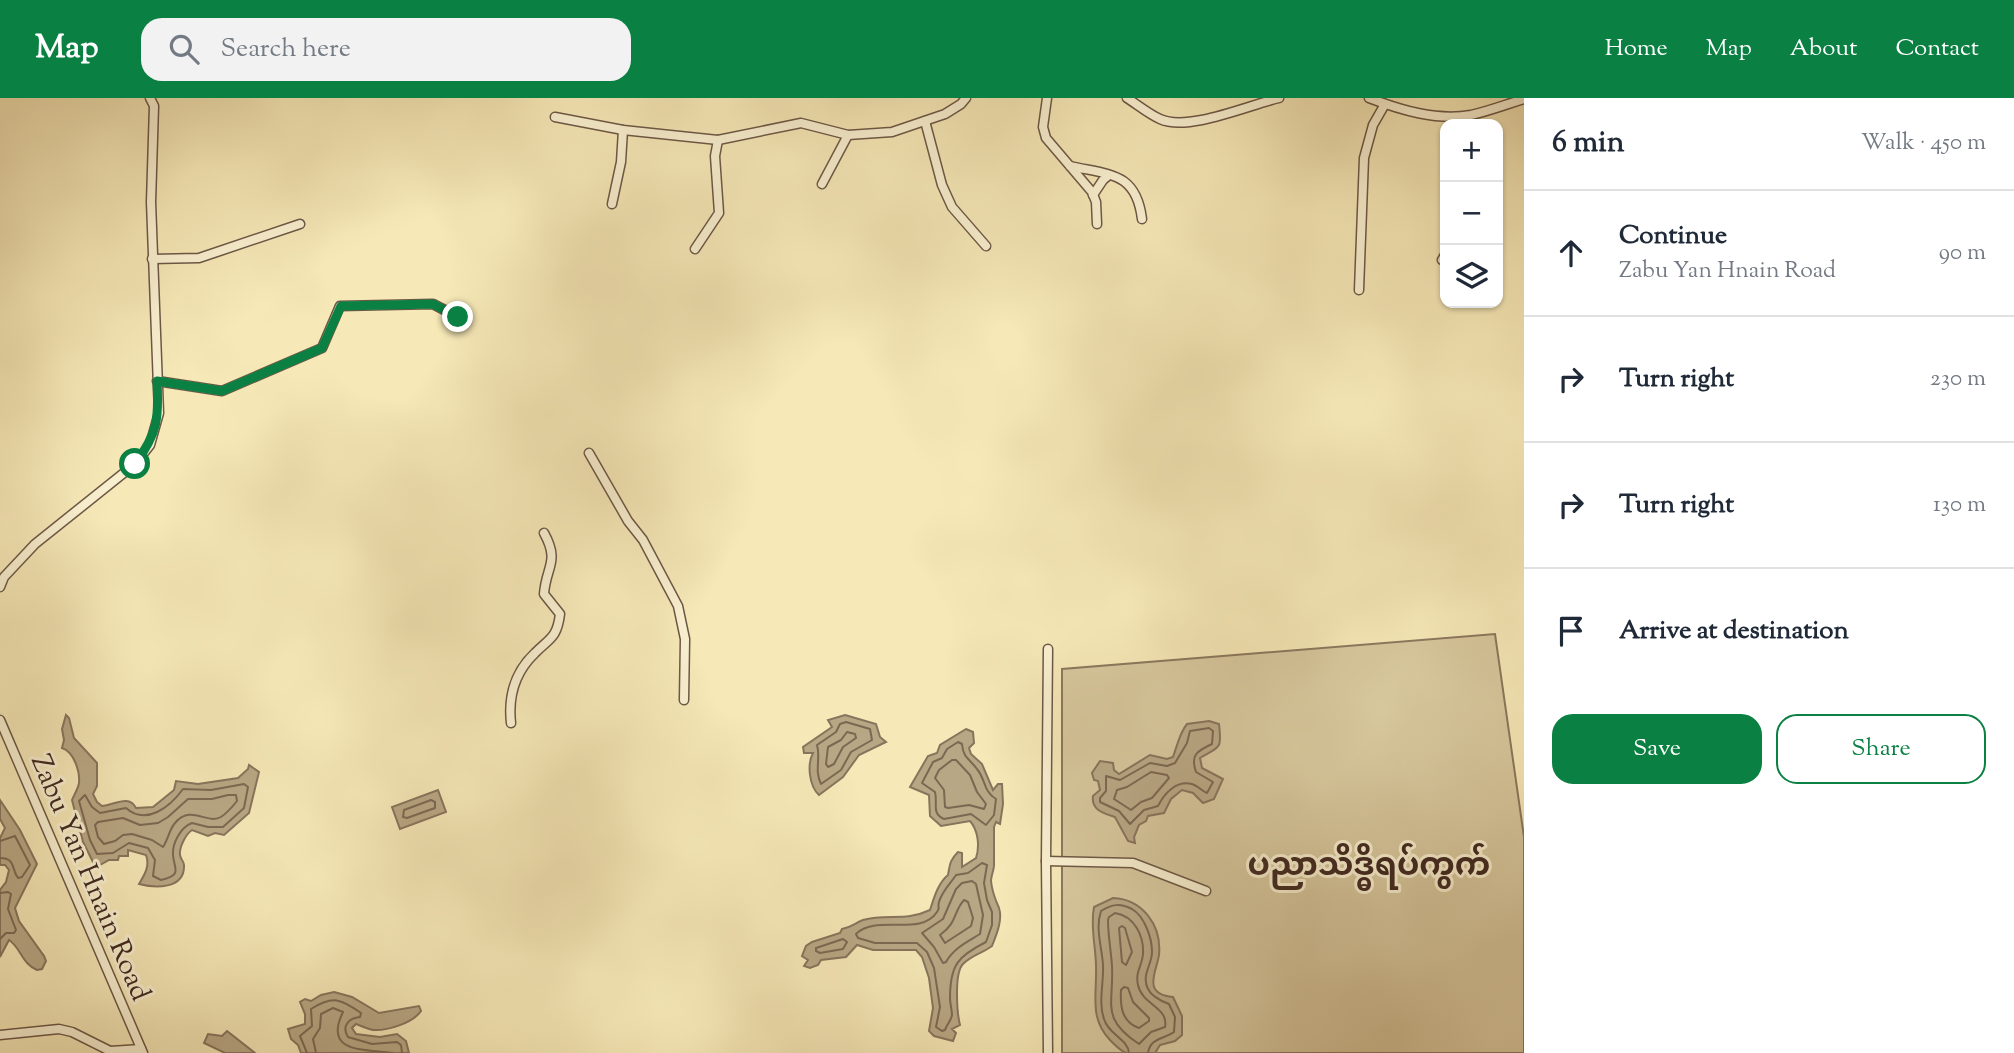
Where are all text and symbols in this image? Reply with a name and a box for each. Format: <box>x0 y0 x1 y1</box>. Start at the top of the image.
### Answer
search box <box>141 18 631 81</box>
text: Map <box>35 25 99 73</box>
icon: search <box>165 30 203 68</box>
text: Search here <box>221 31 351 68</box>
text: Home <box>1605 32 1668 66</box>
text: Map <box>1706 32 1752 66</box>
text: About <box>1790 32 1857 66</box>
text: Contact <box>1895 32 1979 66</box>
map controls <box>1440 119 1503 308</box>
button: + <box>1440 119 1503 182</box>
text: 6 min <box>1552 122 1624 165</box>
text: Walk · 450 m <box>1861 127 1986 160</box>
button: − <box>1440 182 1503 245</box>
text: Continue <box>1619 218 1727 255</box>
icon: ahead <box>1552 234 1590 272</box>
text: 90 m <box>1939 237 1986 270</box>
button: layers <box>1440 245 1503 308</box>
text: Zabu Yan Hnain Road <box>1619 255 1836 288</box>
route end <box>442 301 473 332</box>
icon: right <box>1552 360 1590 398</box>
text: Turn right <box>1619 361 1734 398</box>
text: 230 m <box>1930 363 1986 396</box>
route start <box>119 448 150 479</box>
icon: right <box>1552 486 1590 524</box>
text: Turn right <box>1619 487 1734 524</box>
text: 130 m <box>1933 489 1986 522</box>
icon: arrive <box>1552 612 1590 650</box>
text: Arrive at destination <box>1619 613 1849 650</box>
button: Save <box>1552 714 1762 784</box>
button: Share <box>1776 714 1986 784</box>
street label: Zabu Yan Hnain Road <box>19 749 159 1008</box>
district label: ပညာသိဒ္ဓိရပ်ကွက် <box>1248 842 1490 891</box>

